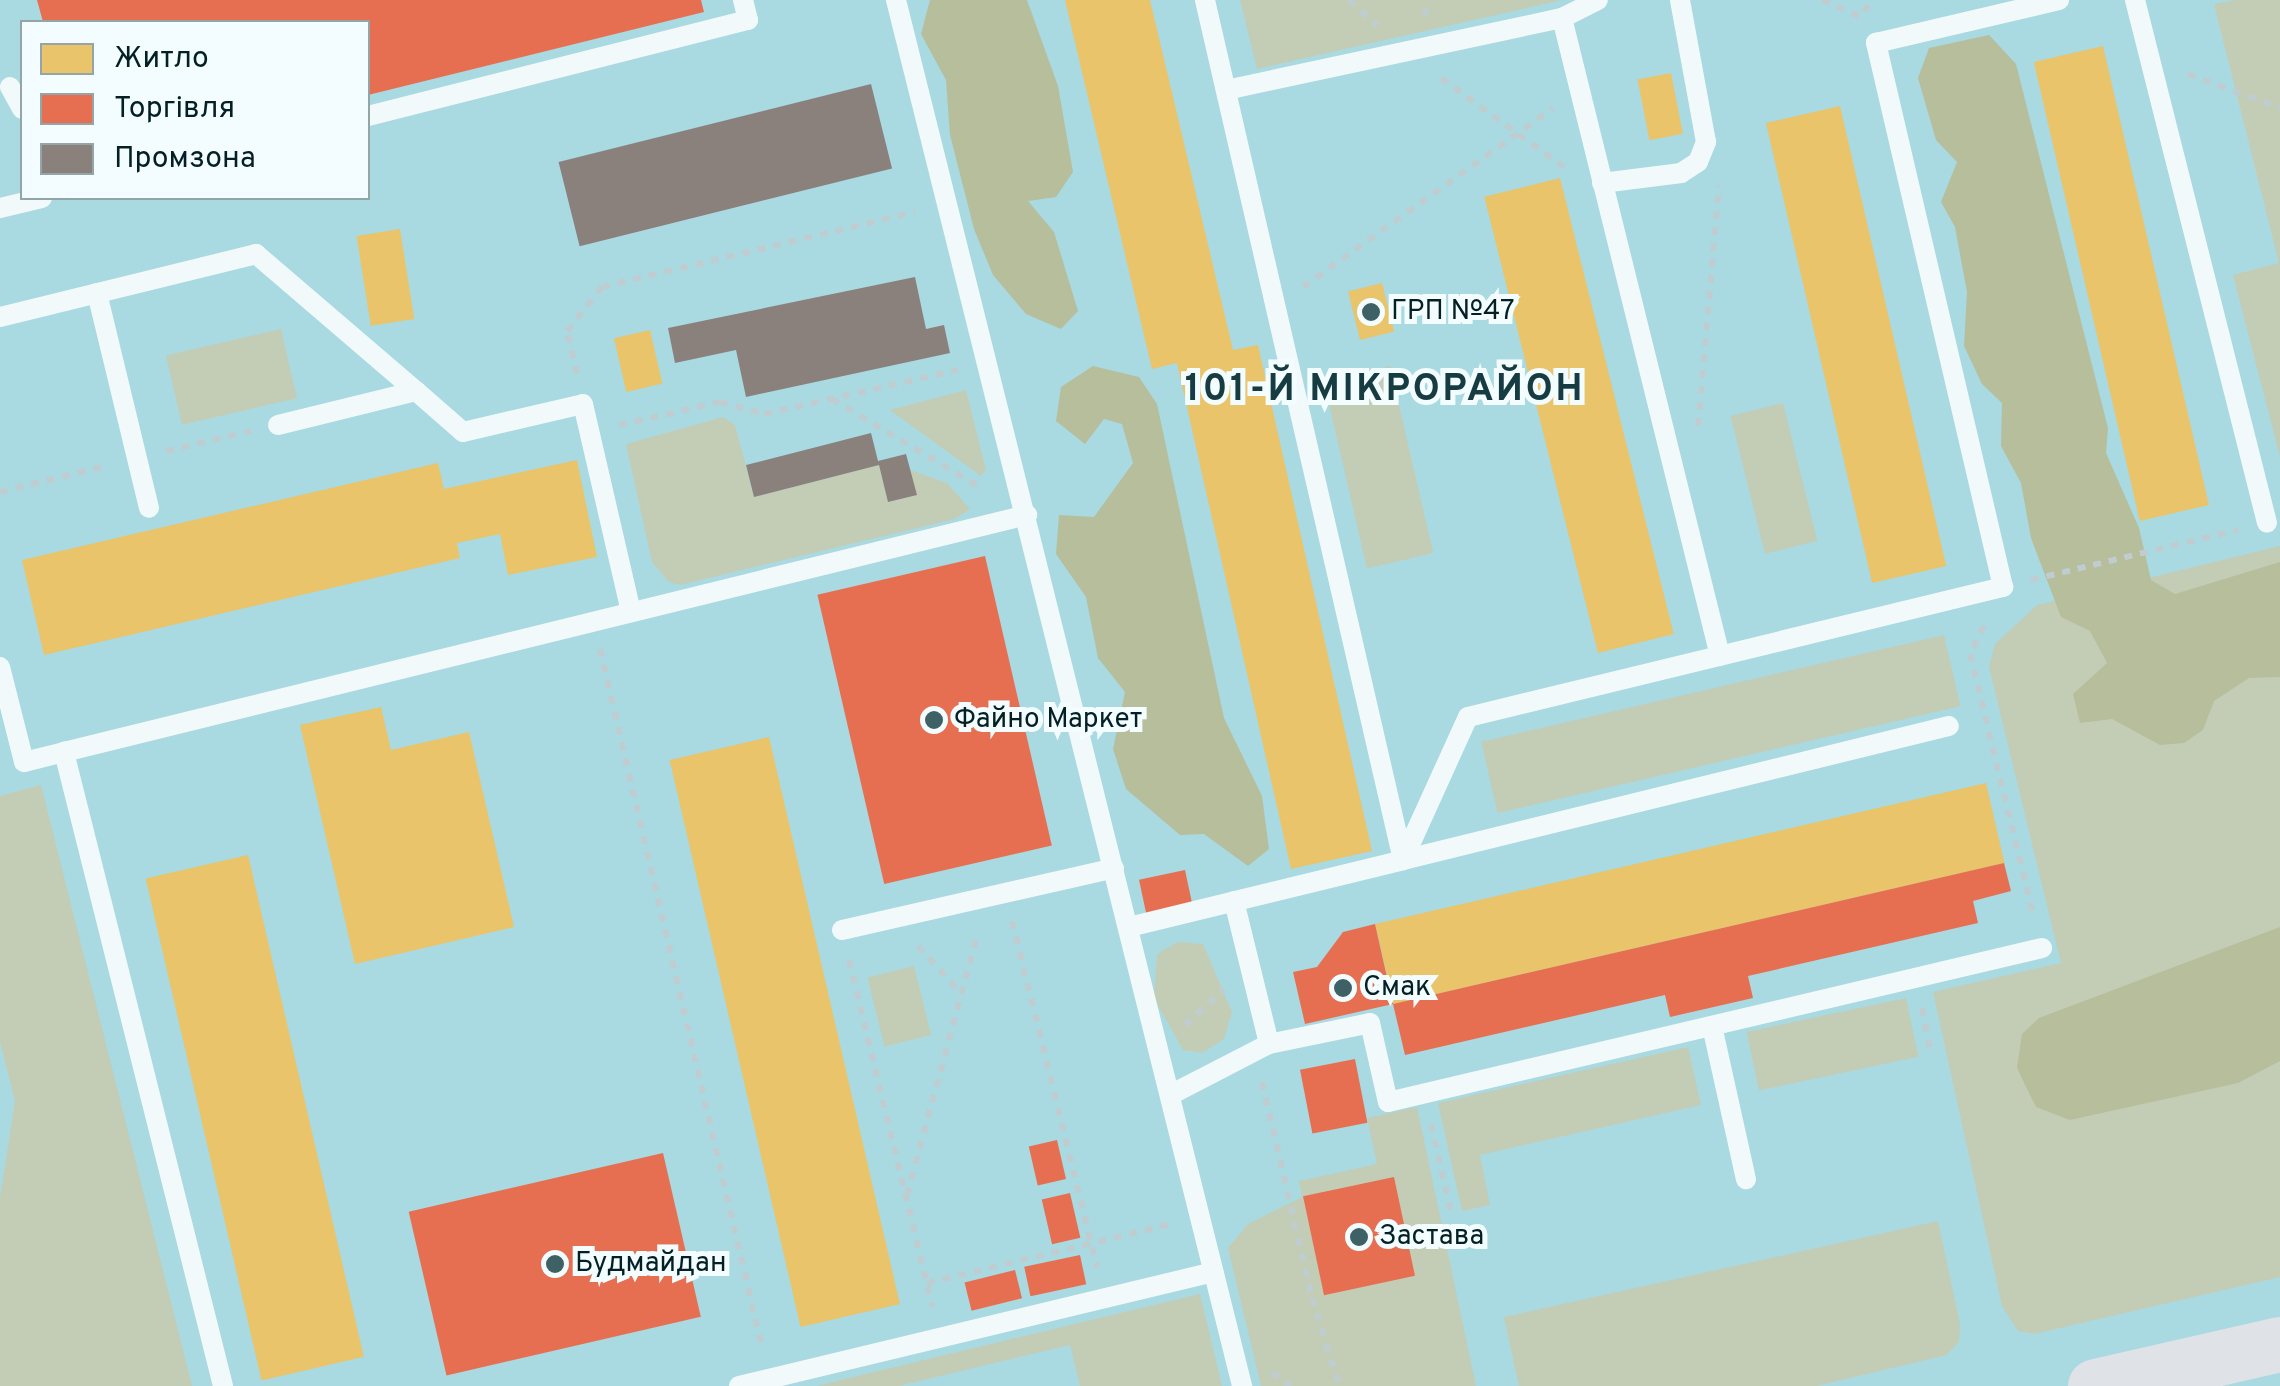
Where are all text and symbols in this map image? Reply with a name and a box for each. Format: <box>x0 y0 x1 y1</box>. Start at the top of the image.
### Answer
legend <box>20 20 370 200</box>
text: Житло <box>114 41 209 78</box>
text: Торгівля <box>114 91 235 128</box>
text: Промзона <box>114 141 256 178</box>
place label: ГРП №47 <box>1391 295 1515 329</box>
marker: ГРП №47 <box>1360 301 1382 323</box>
district label: 101-Й МІКРОРАЙОН <box>1185 368 1585 414</box>
place label: Файно Маркет <box>954 703 1143 737</box>
marker: Файно Маркет <box>923 709 945 731</box>
place label: Смак <box>1363 971 1431 1005</box>
marker: Смак <box>1332 977 1354 999</box>
place label: Застава <box>1379 1220 1484 1254</box>
marker: Застава <box>1348 1226 1370 1248</box>
place label: Будмайдан <box>575 1247 727 1281</box>
marker: Будмайдан <box>544 1253 566 1275</box>

